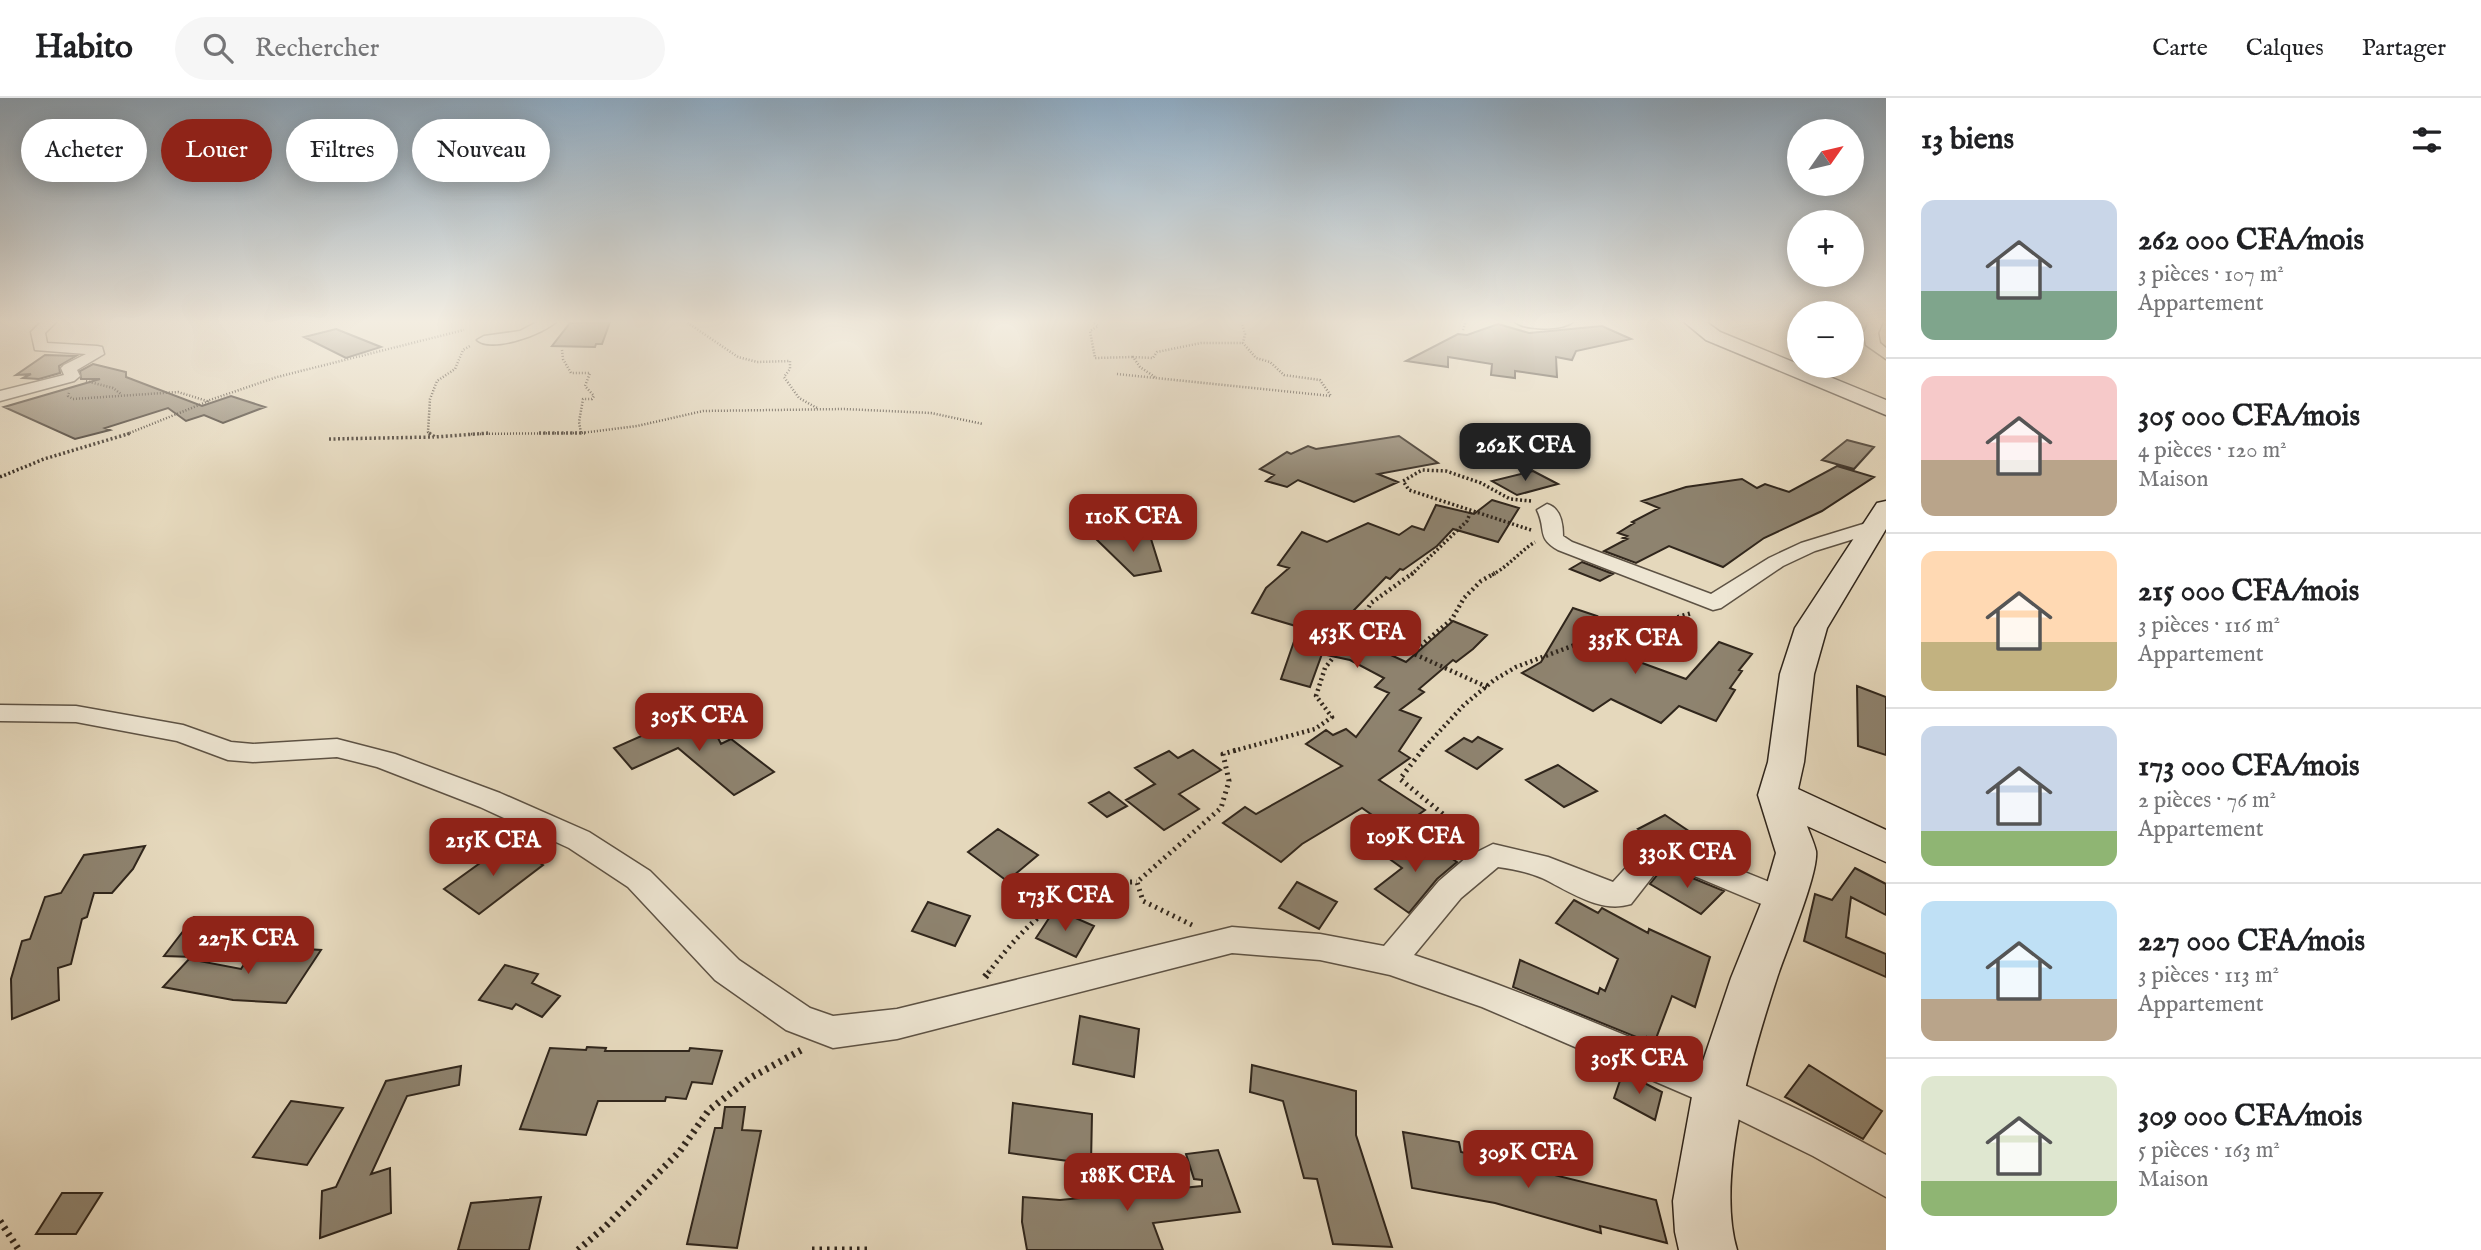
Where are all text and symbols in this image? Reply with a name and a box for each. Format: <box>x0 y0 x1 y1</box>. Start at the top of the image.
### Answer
search box <box>175 17 665 80</box>
text: Habito <box>35 27 133 69</box>
icon: search <box>199 29 237 67</box>
text: Rechercher <box>255 32 379 65</box>
text: Carte <box>2152 33 2208 64</box>
text: Calques <box>2246 33 2324 64</box>
text: Partager <box>2362 33 2446 64</box>
chip: Acheter <box>21 119 147 182</box>
chip: Louer <box>161 119 272 182</box>
chip: Filtres <box>286 119 398 182</box>
chip: Nouveau <box>412 119 550 182</box>
north arrow <box>1787 119 1864 196</box>
map controls <box>1787 119 1864 378</box>
text: 13 biens <box>1921 121 2014 159</box>
icon: filters <box>2408 121 2446 159</box>
button: + <box>1787 210 1864 287</box>
text: 262 000 CFA/mois <box>2138 222 2364 260</box>
icon: home <box>1977 228 2061 312</box>
text: 3 pièces · 107 m² <box>2138 260 2284 289</box>
text: Appartement <box>2138 289 2264 318</box>
button: − <box>1787 301 1864 378</box>
text: 305 000 CFA/mois <box>2138 398 2360 436</box>
icon: home <box>1977 404 2061 488</box>
pin: 262K CFA <box>1453 424 1597 483</box>
text: 262K CFA <box>1476 431 1574 460</box>
text: 4 pièces · 120 m² <box>2138 436 2287 465</box>
text: Maison <box>2138 465 2208 494</box>
pin: 110K CFA <box>1061 494 1205 554</box>
text: 110K CFA <box>1085 502 1181 531</box>
text: 215 000 CFA/mois <box>2138 573 2359 611</box>
icon: home <box>1977 579 2061 663</box>
pin: 453K CFA <box>1285 610 1429 670</box>
text: 3 pièces · 116 m² <box>2138 611 2280 640</box>
pin: 335K CFA <box>1563 616 1707 676</box>
text: 453K CFA <box>1309 618 1405 647</box>
text: 335K CFA <box>1588 624 1682 653</box>
text: Appartement <box>2138 640 2264 669</box>
pin: 305K CFA <box>627 694 771 753</box>
text: 305K CFA <box>651 701 747 730</box>
text: 173 000 CFA/mois <box>2138 748 2360 786</box>
icon: home <box>1977 754 2061 838</box>
text: 2 pièces · 76 m² <box>2138 786 2276 815</box>
pin: 109K CFA <box>1343 814 1487 874</box>
text: Appartement <box>2138 815 2264 844</box>
pin: 215K CFA <box>421 818 565 878</box>
text: 109K CFA <box>1366 822 1464 851</box>
text: 215K CFA <box>445 826 541 855</box>
pin: 330K CFA <box>1615 830 1759 890</box>
text: 330K CFA <box>1639 838 1735 867</box>
pin: 173K CFA <box>993 874 1137 933</box>
text: 173K CFA <box>1017 881 1113 910</box>
pin: 227K CFA <box>176 916 320 976</box>
text: 227 000 CFA/mois <box>2138 923 2365 961</box>
text: 227K CFA <box>198 924 298 953</box>
icon: home <box>1977 929 2061 1013</box>
text: 3 pièces · 113 m² <box>2138 961 2279 990</box>
text: Appartement <box>2138 990 2264 1019</box>
pin: 305K CFA <box>1567 1037 1711 1096</box>
text: 305K CFA <box>1591 1044 1687 1073</box>
text: 309 000 CFA/mois <box>2138 1098 2362 1136</box>
icon: home <box>1977 1104 2061 1188</box>
pin: 309K CFA <box>1456 1130 1600 1190</box>
text: 5 pièces · 163 m² <box>2138 1136 2280 1165</box>
text: 309K CFA <box>1479 1138 1577 1167</box>
pin: 188K CFA <box>1055 1154 1199 1213</box>
text: 188K CFA <box>1080 1161 1174 1190</box>
text: Maison <box>2138 1165 2208 1194</box>

